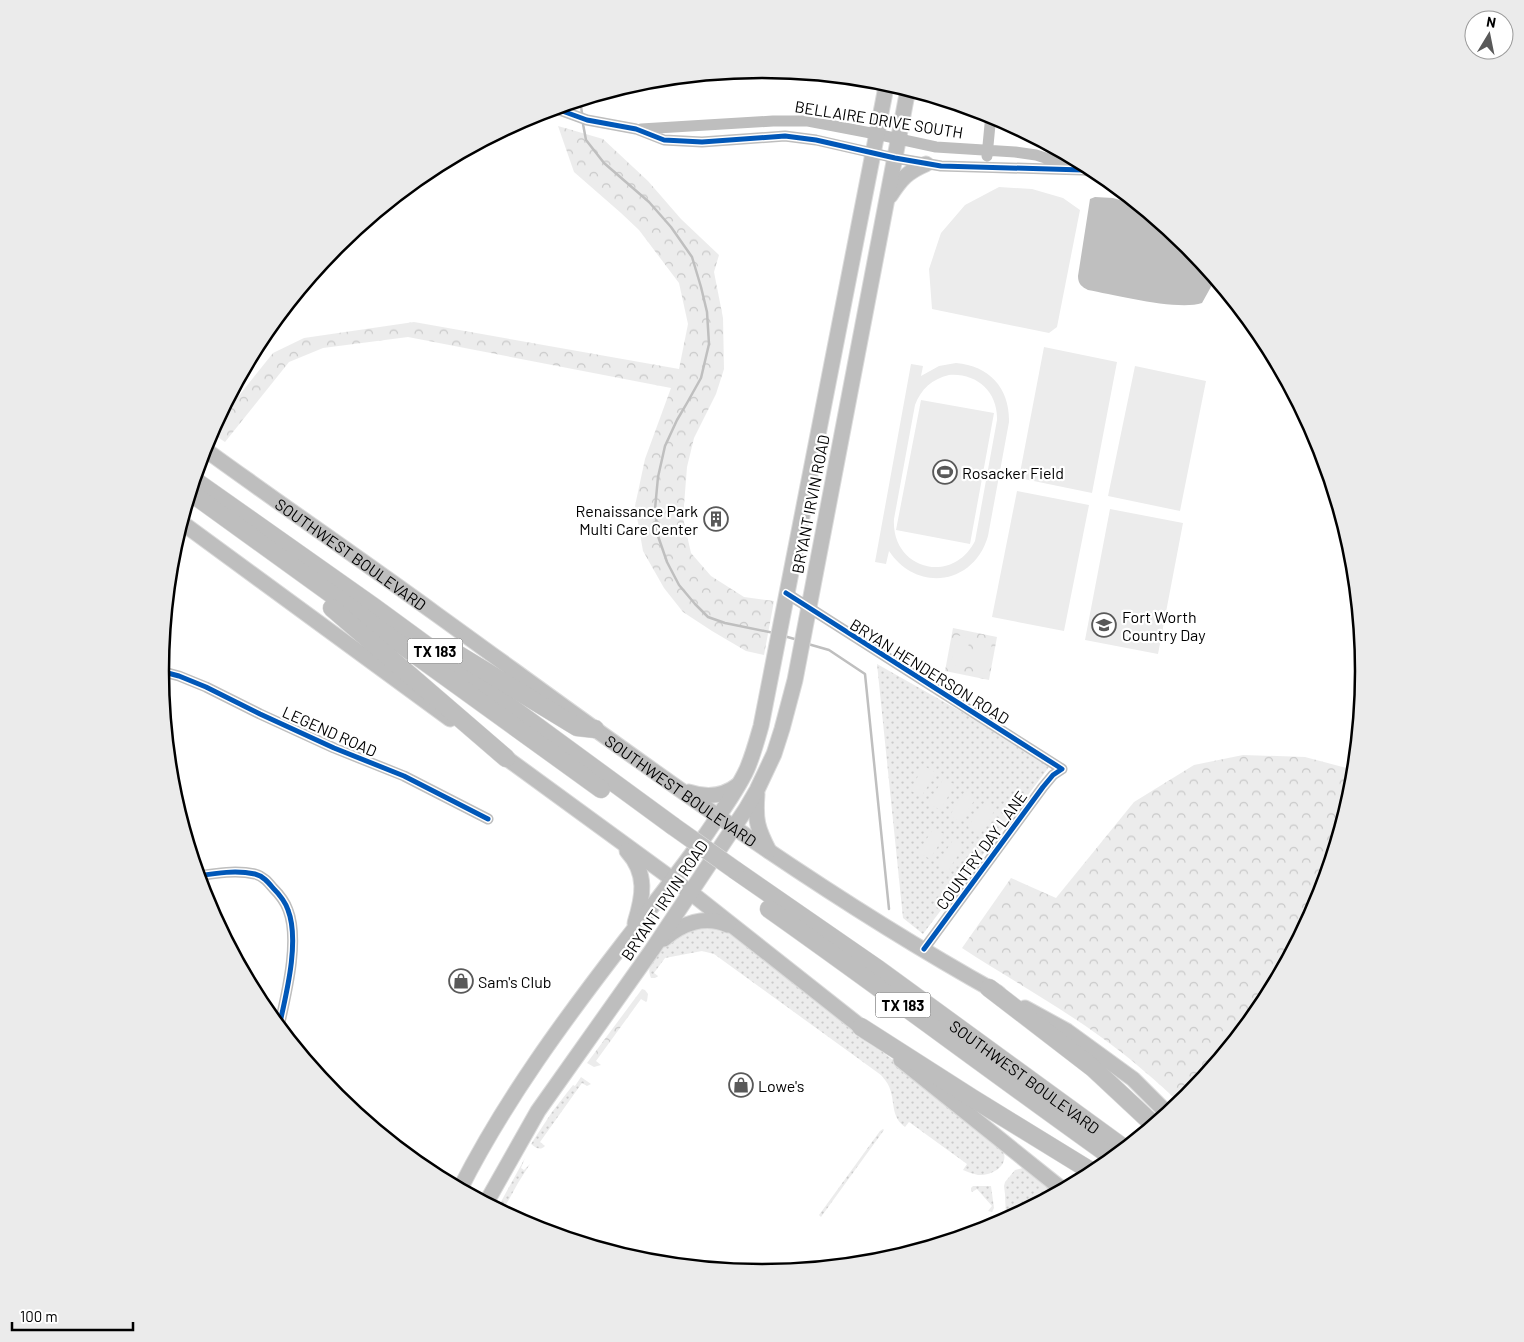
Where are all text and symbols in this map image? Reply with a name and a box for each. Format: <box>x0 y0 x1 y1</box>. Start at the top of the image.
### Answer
north arrow <box>1464 10 1514 60</box>
text: N <box>1485 13 1497 31</box>
street label: BELLAIRE DRIVE SOUTH <box>793 96 965 142</box>
street label: BRYANT IRVIN ROAD <box>787 433 833 575</box>
sports icon: Rosacker Field <box>932 459 958 485</box>
place label: Rosacker Field <box>962 463 1064 482</box>
street label: SOUTHWEST BOULEVARD <box>272 494 431 614</box>
place label: Renaissance Park Multi Care Center <box>576 501 698 538</box>
building icon: Renaissance Park Multi Care Center <box>703 506 729 532</box>
place label: Fort Worth Country Day <box>1122 607 1206 644</box>
school or university icon: Fort Worth Country Day <box>1091 612 1117 638</box>
street label: BRYAN HENDERSON ROAD <box>847 614 1013 728</box>
road number: TX 183 <box>408 638 462 664</box>
street label: LEGEND ROAD <box>280 702 380 760</box>
street label: SOUTHWEST BOULEVARD <box>602 730 761 850</box>
street label: COUNTRY DAY LANE <box>932 787 1030 913</box>
street label: BRYANT IRVIN ROAD <box>617 836 711 964</box>
shop icon: Sam's Club <box>448 968 474 994</box>
place label: Sam's Club <box>478 972 552 991</box>
road number: TX 183 <box>876 992 930 1018</box>
street label: SOUTHWEST BOULEVARD <box>946 1015 1104 1137</box>
shop icon: Lowe's <box>728 1072 754 1098</box>
place label: Lowe's <box>758 1076 804 1095</box>
scale bar <box>12 1300 134 1332</box>
text: 100 m <box>20 1307 58 1325</box>

